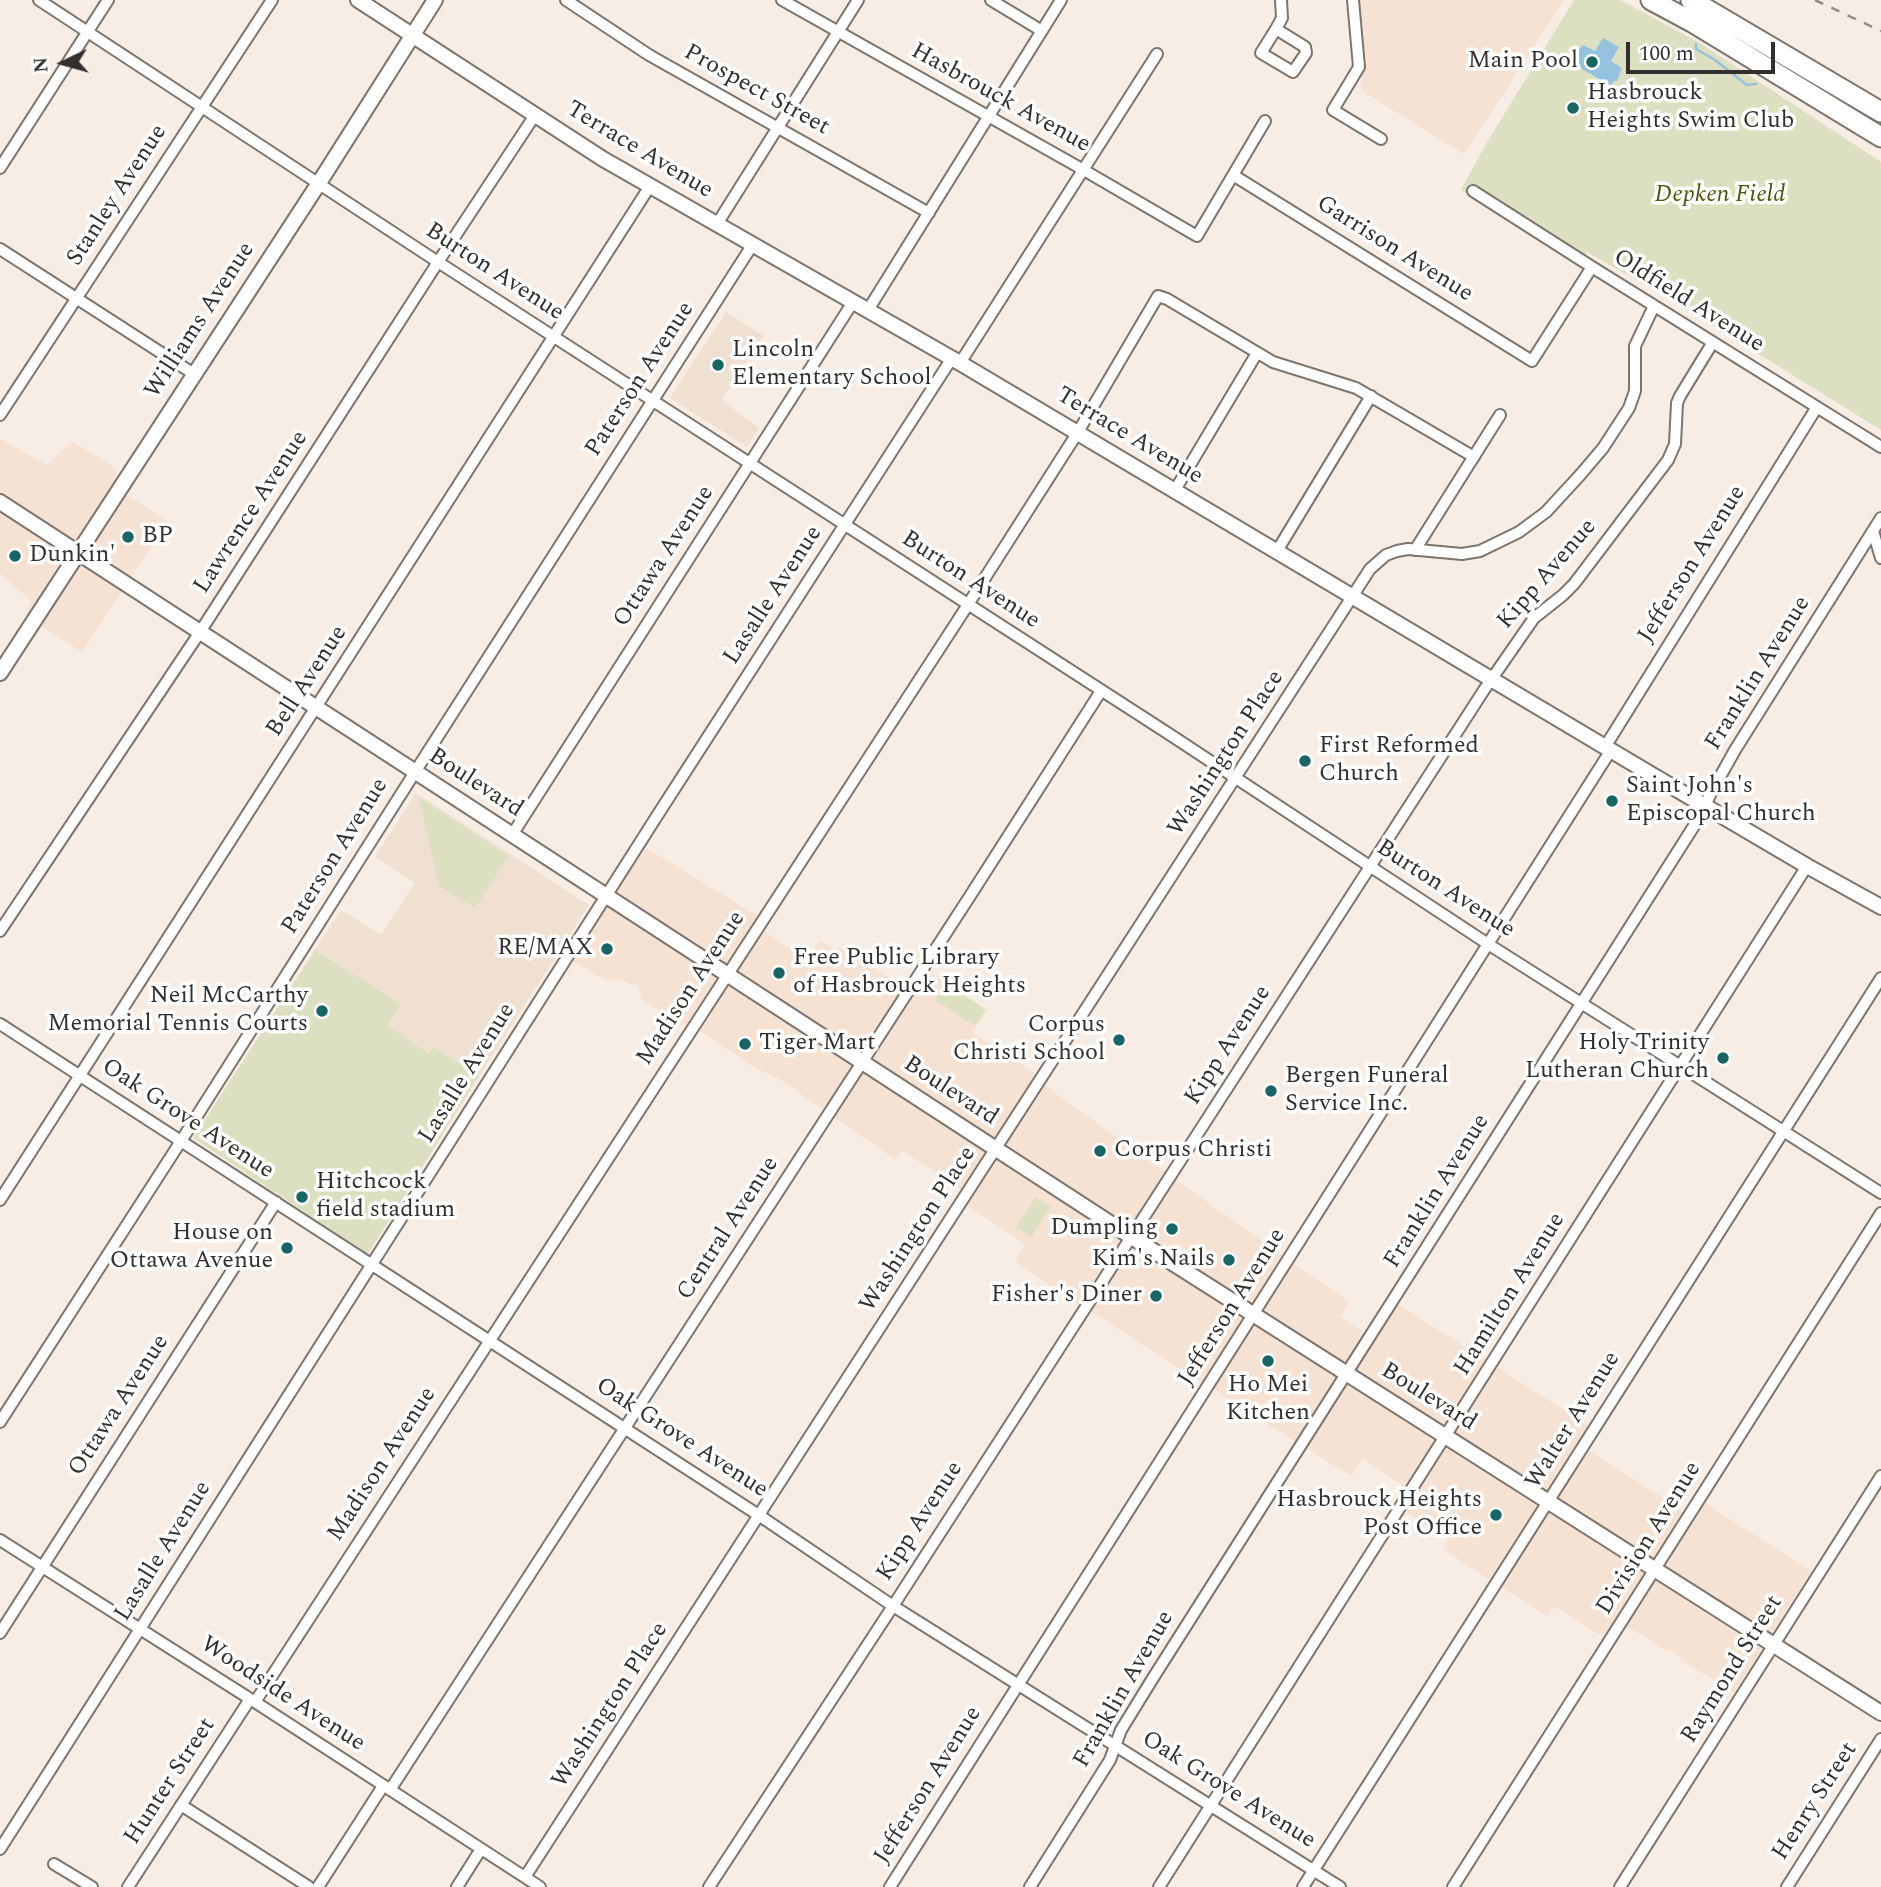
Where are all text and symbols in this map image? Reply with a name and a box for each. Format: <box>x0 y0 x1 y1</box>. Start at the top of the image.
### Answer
north arrow <box>28 28 98 98</box>
scale bar <box>1629 28 1778 72</box>
street label: Hasbrouck Avenue <box>905 38 1095 160</box>
text: 100 m <box>1639 38 1694 70</box>
street label: Prospect Street <box>678 39 834 143</box>
place label: Main Pool <box>1468 48 1578 76</box>
marker: Main Pool <box>1584 54 1600 70</box>
text: N <box>26 56 57 74</box>
place label: Hasbrouck Heights Swim Club <box>1587 80 1794 136</box>
street label: Terrace Avenue <box>560 96 718 206</box>
marker: Hasbrouck Heights Swim Club <box>1565 100 1581 116</box>
street label: Stanley Avenue <box>62 120 174 272</box>
park label: Depken Field <box>1655 182 1785 210</box>
street label: Garrison Avenue <box>1310 190 1478 310</box>
street label: Burton Avenue <box>419 218 569 328</box>
street label: Williams Avenue <box>140 238 262 404</box>
street label: Oldfield Avenue <box>1607 244 1769 360</box>
street label: Paterson Avenue <box>580 297 702 463</box>
place label: Lincoln Elementary School <box>732 337 932 393</box>
marker: Lincoln Elementary School <box>710 357 726 373</box>
street label: Terrace Avenue <box>1050 382 1208 492</box>
street label: Lawrence Avenue <box>189 426 315 600</box>
street label: Ottawa Avenue <box>609 481 721 633</box>
street label: Jefferson Avenue <box>1633 481 1753 649</box>
street label: Kipp Avenue <box>1492 514 1604 636</box>
street label: Lasalle Avenue <box>718 521 830 671</box>
place label: BP <box>142 523 173 551</box>
street label: Burton Avenue <box>895 526 1045 636</box>
marker: BP <box>120 529 136 545</box>
place label: Dunkin' <box>29 542 115 570</box>
marker: Dunkin' <box>7 548 23 564</box>
street label: Franklin Avenue <box>1700 592 1818 756</box>
street label: Bell Avenue <box>261 621 355 743</box>
street label: Washington Place <box>1163 666 1291 842</box>
place label: First Reformed Church <box>1319 733 1479 789</box>
street label: Boulevard <box>422 743 528 825</box>
marker: First Reformed Church <box>1297 753 1313 769</box>
place label: Saint John's Episcopal Church <box>1626 773 1816 829</box>
street label: Paterson Avenue <box>276 774 396 940</box>
marker: Saint John's Episcopal Church <box>1604 793 1620 809</box>
street label: Burton Avenue <box>1370 835 1520 945</box>
street label: Madison Avenue <box>631 906 753 1072</box>
place label: RE/MAX <box>497 935 593 963</box>
marker: RE/MAX <box>599 941 615 957</box>
place label: Free Public Library of Hasbrouck Heights <box>793 945 1026 1001</box>
marker: Free Public Library of Hasbrouck Heights <box>771 965 787 981</box>
street label: Kipp Avenue <box>1180 981 1278 1111</box>
place label: Neil McCarthy Memorial Tennis Courts <box>48 983 308 1039</box>
street label: Lasalle Avenue <box>413 999 523 1149</box>
marker: Neil McCarthy Memorial Tennis Courts <box>314 1003 330 1019</box>
place label: Corpus Christi School <box>953 1012 1105 1068</box>
place label: Tiger Mart <box>759 1030 875 1058</box>
place label: Holy Trinity Lutheran Church <box>1525 1030 1709 1086</box>
marker: Corpus Christi School <box>1111 1032 1127 1048</box>
marker: Tiger Mart <box>737 1036 753 1052</box>
marker: Holy Trinity Lutheran Church <box>1715 1050 1731 1066</box>
street label: Boulevard <box>897 1051 1003 1133</box>
street label: Oak Grove Avenue <box>95 1054 279 1186</box>
place label: Bergen Funeral Service Inc. <box>1285 1063 1449 1119</box>
marker: Bergen Funeral Service Inc. <box>1263 1083 1279 1099</box>
street label: Franklin Avenue <box>1379 1110 1497 1274</box>
place label: Corpus Christi <box>1114 1137 1272 1165</box>
street label: Washington Place <box>855 1142 983 1318</box>
marker: Corpus Christi <box>1092 1143 1108 1159</box>
street label: Central Avenue <box>672 1152 786 1306</box>
place label: Hitchcock field stadium <box>316 1169 455 1225</box>
marker: Hitchcock field stadium <box>294 1189 310 1205</box>
street label: Hamilton Avenue <box>1449 1208 1573 1382</box>
place label: Dumpling <box>1050 1215 1158 1243</box>
place label: House on Ottawa Avenue <box>110 1220 273 1276</box>
marker: Dumpling <box>1164 1221 1180 1237</box>
street label: Jefferson Avenue <box>1173 1224 1293 1392</box>
marker: House on Ottawa Avenue <box>279 1240 295 1256</box>
place label: Kim's Nails <box>1092 1246 1215 1274</box>
marker: Kim's Nails <box>1221 1252 1237 1268</box>
place label: Fisher's Diner <box>991 1282 1142 1310</box>
marker: Fisher's Diner <box>1148 1288 1164 1304</box>
street label: Ottawa Avenue <box>64 1330 176 1482</box>
street label: Walter Avenue <box>1520 1347 1628 1495</box>
marker: Ho Mei Kitchen <box>1260 1353 1276 1369</box>
street label: Boulevard <box>1375 1357 1481 1439</box>
place label: Ho Mei Kitchen <box>1226 1372 1310 1428</box>
street label: Oak Grove Avenue <box>589 1373 773 1505</box>
street label: Madison Avenue <box>322 1382 444 1548</box>
street label: Kipp Avenue <box>872 1457 970 1587</box>
street label: Division Avenue <box>1591 1457 1709 1621</box>
street label: Lasalle Avenue <box>109 1477 219 1627</box>
place label: Hasbrouck Heights Post Office <box>1276 1487 1482 1543</box>
marker: Hasbrouck Heights Post Office <box>1488 1507 1504 1523</box>
street label: Raymond Street <box>1676 1591 1790 1749</box>
street label: Franklin Avenue <box>1068 1606 1182 1774</box>
street label: Washington Place <box>547 1618 675 1794</box>
street label: Woodside Avenue <box>194 1631 370 1759</box>
street label: Jefferson Avenue <box>869 1702 989 1870</box>
street label: Hunter Street <box>119 1713 223 1851</box>
street label: Oak Grove Avenue <box>1136 1726 1320 1856</box>
street label: Henry Street <box>1767 1738 1865 1866</box>

